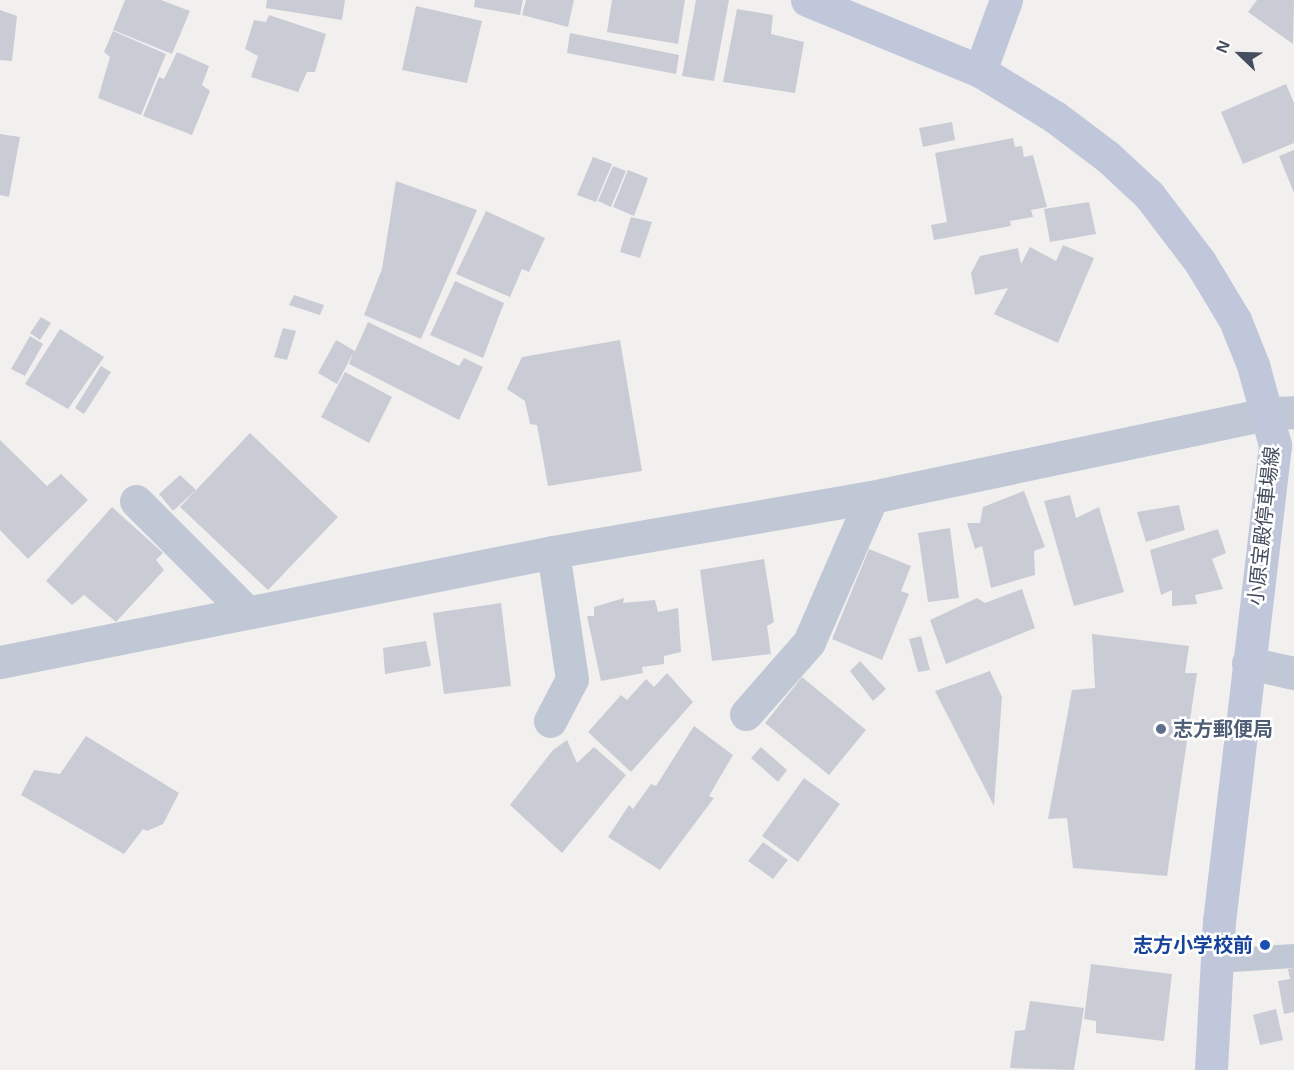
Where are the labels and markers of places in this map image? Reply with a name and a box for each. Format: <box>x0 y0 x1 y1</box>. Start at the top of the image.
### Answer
place label: 志方郵便局 <box>1173 717 1273 741</box>
marker: 志方郵便局 <box>1154 722 1168 736</box>
place label: 志方小学校前 <box>1133 933 1253 957</box>
marker: 志方小学校前 <box>1258 938 1272 952</box>

